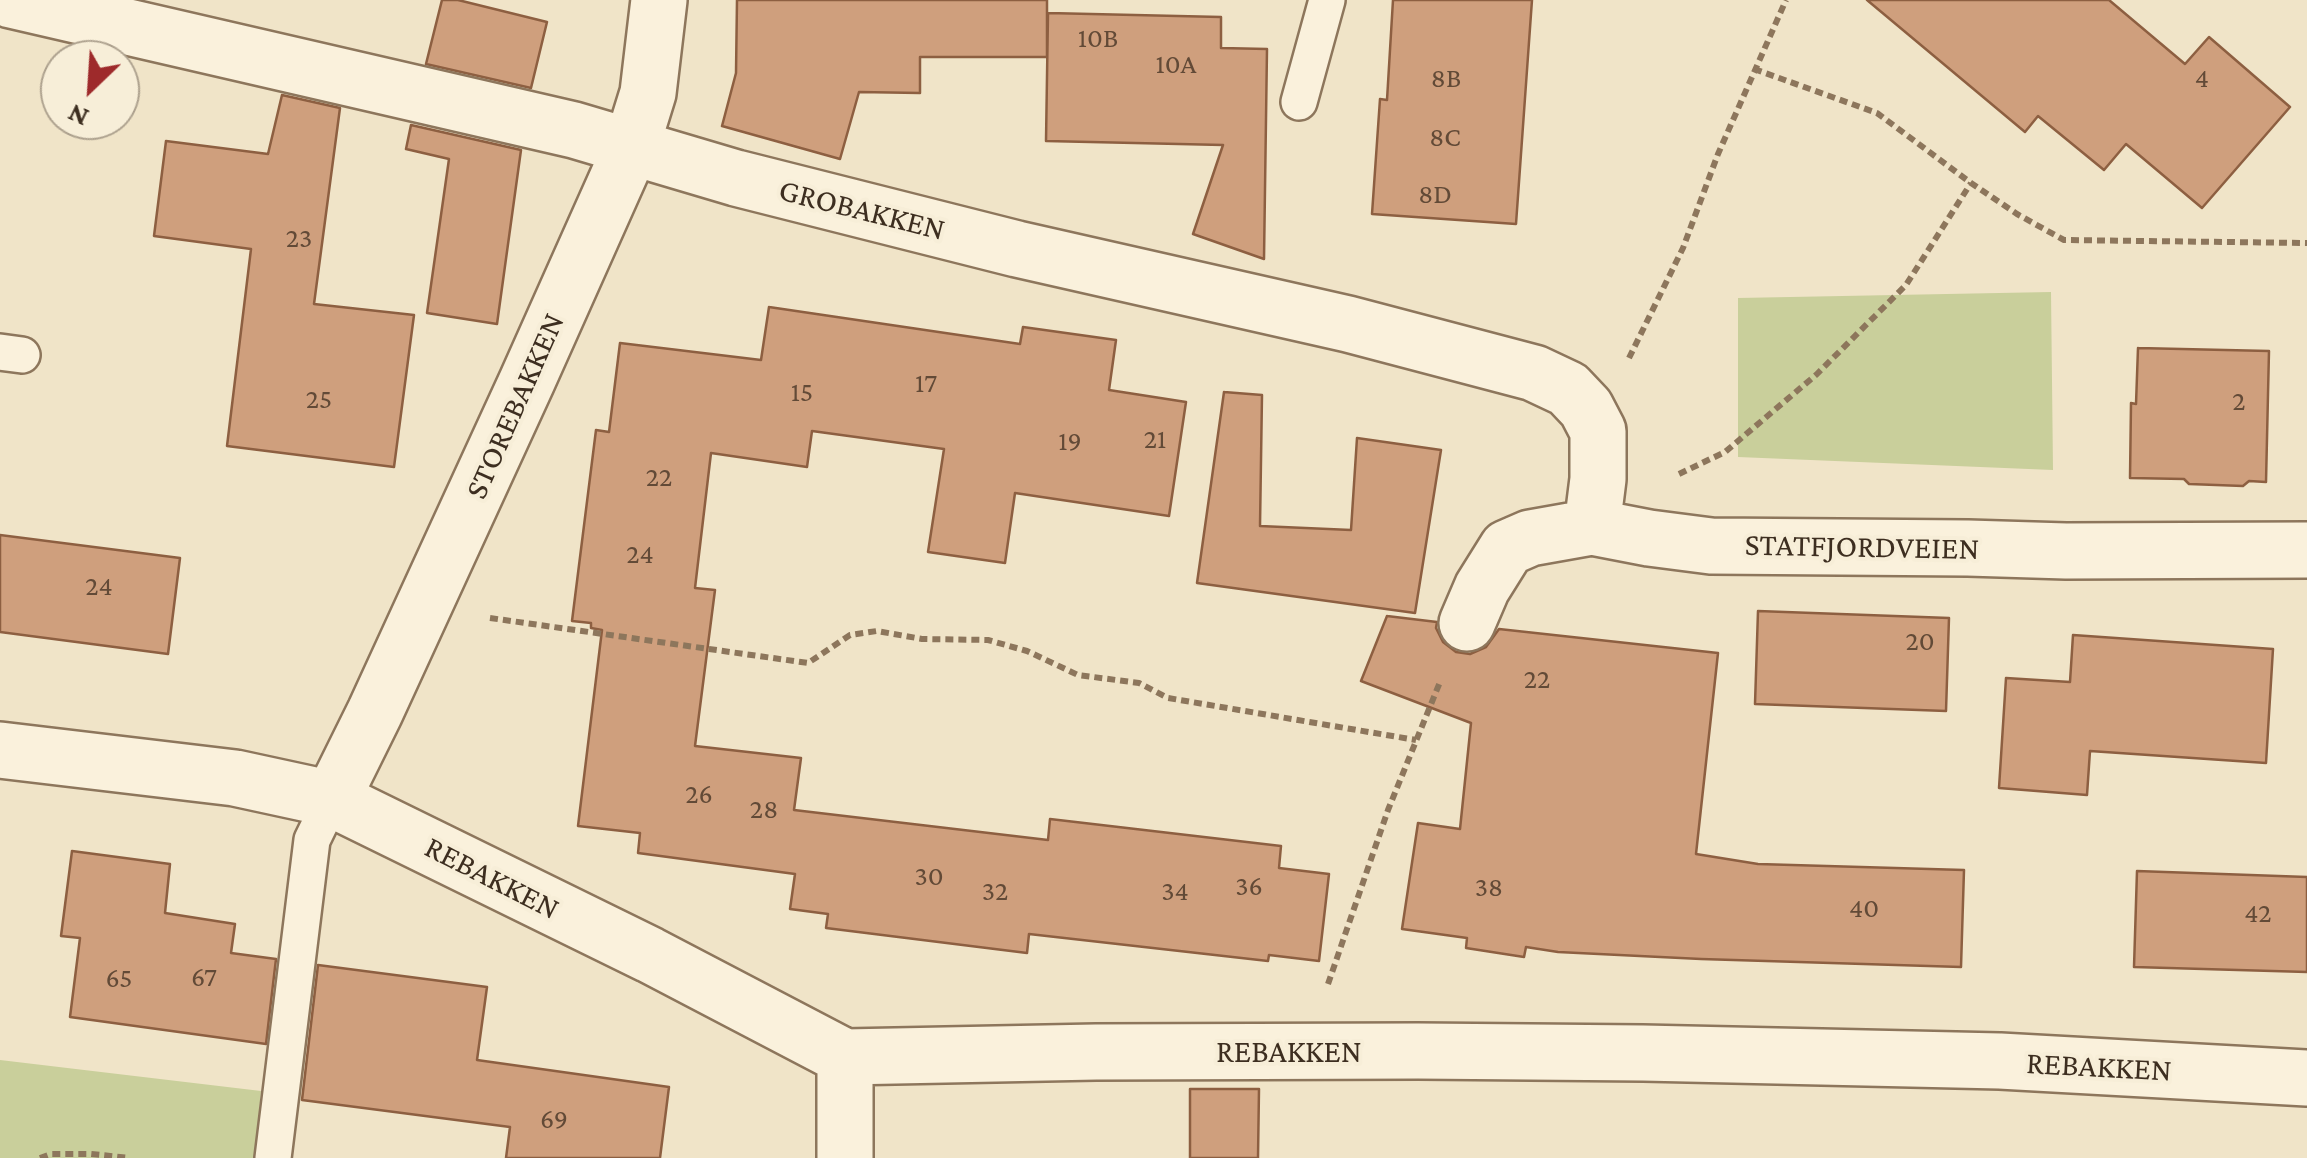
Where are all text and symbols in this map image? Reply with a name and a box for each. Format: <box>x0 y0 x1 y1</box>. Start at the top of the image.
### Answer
house number: 10B <box>1078 21 1118 55</box>
north arrow <box>40 40 140 140</box>
house number: 10A <box>1156 47 1196 81</box>
house number: 8B <box>1431 61 1461 95</box>
house number: 4 <box>2195 61 2209 95</box>
text: N <box>63 98 93 134</box>
house number: 8C <box>1429 120 1461 154</box>
street label: GROBAKKEN <box>775 171 949 249</box>
house number: 8D <box>1418 177 1452 211</box>
house number: 23 <box>286 221 312 255</box>
street label: STOREBAKKEN <box>457 307 573 505</box>
house number: 17 <box>915 366 937 400</box>
house number: 15 <box>791 375 813 409</box>
house number: 25 <box>306 382 332 416</box>
house number: 2 <box>2232 384 2246 418</box>
house number: 21 <box>1144 422 1166 456</box>
house number: 19 <box>1058 424 1082 458</box>
house number: 22 <box>646 460 672 494</box>
street label: STATFJORDVEIEN <box>1744 526 1980 568</box>
house number: 24 <box>626 537 654 571</box>
house number: 24 <box>85 569 113 603</box>
house number: 20 <box>1905 624 1935 658</box>
house number: 22 <box>1524 662 1550 696</box>
house number: 26 <box>685 777 713 811</box>
house number: 28 <box>750 792 778 826</box>
street label: REBAKKEN <box>418 828 566 928</box>
house number: 30 <box>914 859 944 893</box>
house number: 36 <box>1235 869 1263 903</box>
house number: 38 <box>1475 870 1503 904</box>
house number: 32 <box>982 874 1008 908</box>
house number: 34 <box>1161 874 1189 908</box>
house number: 40 <box>1849 891 1879 925</box>
house number: 42 <box>2244 896 2272 930</box>
house number: 67 <box>191 960 217 994</box>
house number: 65 <box>105 961 133 995</box>
street label: REBAKKEN <box>1216 1033 1362 1071</box>
street label: REBAKKEN <box>2025 1044 2173 1090</box>
house number: 69 <box>540 1102 568 1136</box>

